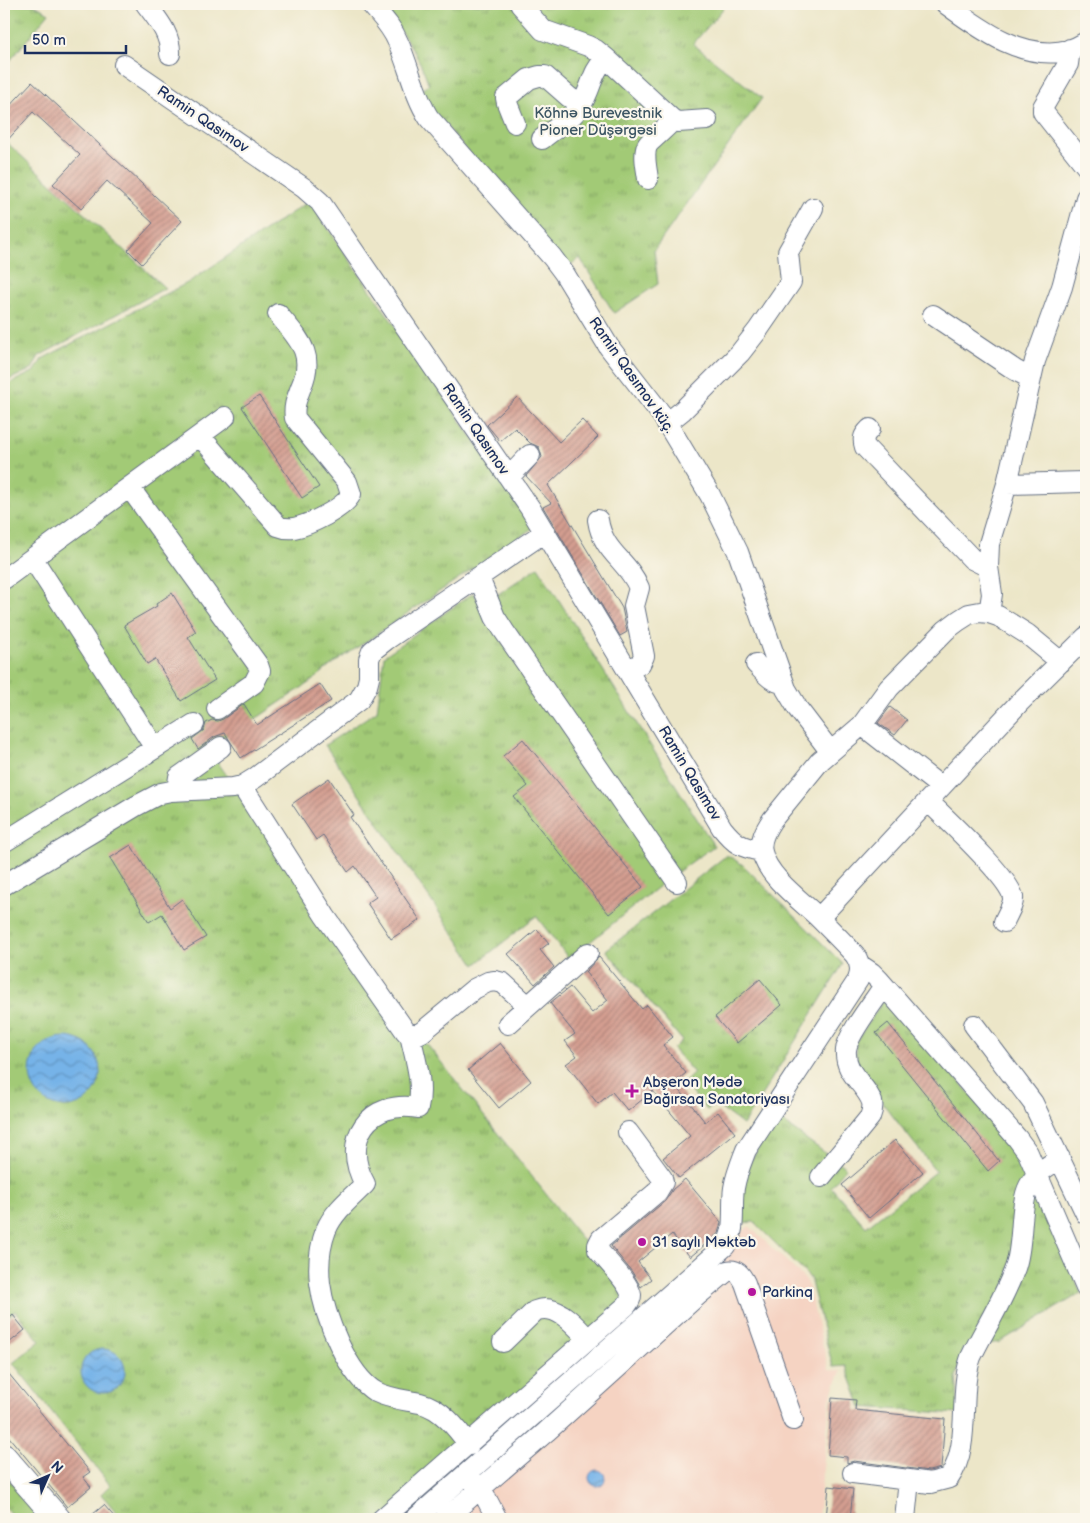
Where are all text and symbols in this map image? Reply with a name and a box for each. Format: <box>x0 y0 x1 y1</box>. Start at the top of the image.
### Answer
scale bar <box>25 22 126 54</box>
text: 50 m <box>32 31 66 50</box>
street label: Ramin Qasımov <box>153 82 253 158</box>
park label: Köhnə Burevestnik Pioner Düşərgəsi <box>534 104 662 140</box>
street label: Ramin Qasımov küç. <box>584 314 679 437</box>
street label: Ramin Qasımov <box>438 380 514 480</box>
street label: Ramin Qasımov <box>654 723 726 825</box>
place label: Abşeron Mədə Bağırsaq Sanatoriyası <box>643 1073 790 1109</box>
marker: Abşeron Mədə Bağırsaq Sanatoriyası <box>625 1084 639 1098</box>
place label: 31 saylı Məktəb <box>652 1233 757 1252</box>
marker: 31 saylı Məktəb <box>636 1236 648 1248</box>
place label: Parkinq <box>762 1283 813 1302</box>
marker: Parkinq <box>746 1286 758 1298</box>
north arrow <box>22 1450 72 1500</box>
text: N <box>47 1457 67 1477</box>

